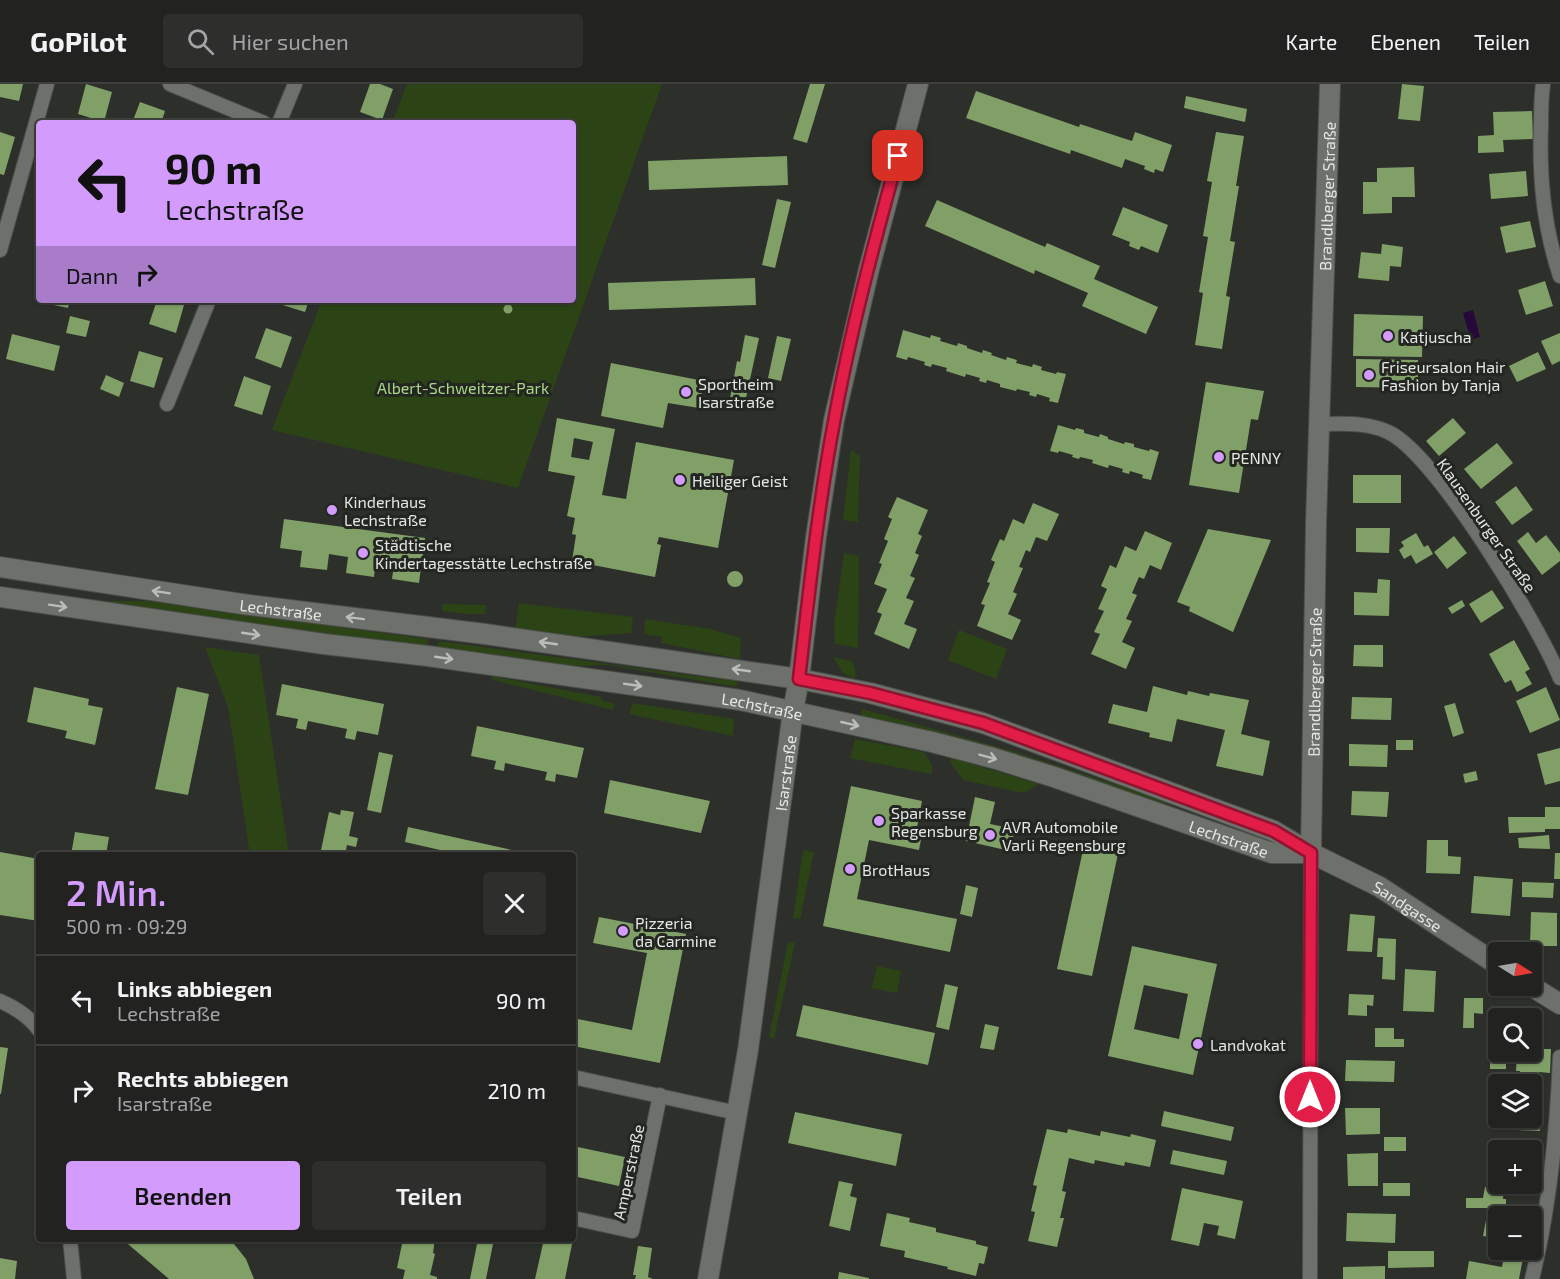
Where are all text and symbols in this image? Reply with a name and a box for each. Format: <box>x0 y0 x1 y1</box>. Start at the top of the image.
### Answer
search box <box>163 14 583 68</box>
text: GoPilot <box>30 24 127 58</box>
icon: search <box>184 25 217 58</box>
text: Hier suchen <box>232 28 349 54</box>
text: Karte <box>1286 29 1337 54</box>
text: Ebenen <box>1370 29 1441 54</box>
text: Teilen <box>1474 29 1530 54</box>
street label: Brandlberger Straße <box>1315 121 1338 271</box>
pin <box>872 130 923 181</box>
icon: arrive <box>881 139 914 172</box>
text: 90 m <box>165 142 262 192</box>
icon: left <box>66 144 144 222</box>
text: Lechstraße <box>165 193 305 225</box>
icon: right <box>130 258 163 291</box>
text: Dann <box>66 262 118 288</box>
place label: Katjuscha <box>1400 327 1472 347</box>
marker: Katjuscha <box>1381 329 1395 343</box>
place label: Friseursalon Hair Fashion by Tanja <box>1381 357 1506 395</box>
marker: Friseursalon Hair Fashion by Tanja <box>1362 368 1376 382</box>
place label: Sportheim Isarstraße <box>698 374 774 411</box>
park label: Albert-Schweitzer-Park <box>377 378 549 397</box>
marker: Sportheim Isarstraße <box>679 385 693 399</box>
place label: PENNY <box>1231 448 1281 467</box>
marker: PENNY <box>1212 450 1226 464</box>
street label: Klausenburger Straße <box>1434 454 1540 596</box>
place label: Heiliger Geist <box>692 471 788 490</box>
marker: Heiliger Geist <box>673 473 687 487</box>
place label: Kinderhaus Lechstraße <box>344 492 427 529</box>
marker: Kinderhaus Lechstraße <box>325 503 339 517</box>
place label: Städtische Kindertagesstätte Lechstraße <box>375 535 592 572</box>
marker: Städtische Kindertagesstätte Lechstraße <box>356 546 370 560</box>
one-way arrow <box>152 586 172 597</box>
street label: Lechstraße <box>239 594 323 623</box>
one-way arrow <box>47 601 67 612</box>
street label: Brandlberger Straße <box>1303 607 1324 757</box>
one-way arrow <box>345 612 365 623</box>
one-way arrow <box>240 628 260 639</box>
one-way arrow <box>539 637 558 648</box>
one-way arrow <box>434 653 454 664</box>
one-way arrow <box>732 664 752 675</box>
one-way arrow <box>623 679 643 690</box>
street label: Lechstraße <box>720 688 805 723</box>
one-way arrow <box>840 719 859 730</box>
street label: Isarstraße <box>770 734 799 812</box>
one-way arrow <box>979 752 998 763</box>
place label: Sparkasse Regensburg <box>891 803 978 840</box>
marker: Sparkasse Regensburg <box>872 814 886 828</box>
street label: Lechstraße <box>1187 815 1271 861</box>
place label: AVR Automobile Varli Regensburg <box>1002 817 1126 854</box>
marker: AVR Automobile Varli Regensburg <box>983 828 997 842</box>
place label: BrotHaus <box>862 860 930 879</box>
marker: BrotHaus <box>843 862 857 876</box>
text: 2 Min. <box>66 870 166 913</box>
button: close <box>483 872 546 935</box>
street label: Sandgasse <box>1371 876 1446 935</box>
place label: Pizzeria da Carmine <box>635 913 717 950</box>
text: 500 m · 09:29 <box>66 914 187 938</box>
marker: Pizzeria da Carmine <box>616 924 630 938</box>
north arrow <box>1488 942 1542 996</box>
map controls <box>1488 942 1542 1260</box>
text: Links abbiegen <box>117 975 272 1001</box>
icon: left <box>66 984 99 1017</box>
text: 90 m <box>496 987 546 1013</box>
text: Lechstraße <box>117 1001 220 1025</box>
button: search <box>1488 1008 1542 1062</box>
place label: Landvokat <box>1210 1035 1286 1054</box>
marker: Landvokat <box>1191 1037 1205 1051</box>
text: Rechts abbiegen <box>117 1065 289 1091</box>
position arrow <box>1278 1065 1342 1129</box>
icon: right <box>66 1074 99 1107</box>
button: layers <box>1488 1074 1542 1128</box>
text: 210 m <box>487 1077 546 1103</box>
text: Isarstraße <box>117 1091 212 1115</box>
street label: Amperstraße <box>609 1123 647 1221</box>
button: + <box>1488 1140 1542 1194</box>
button: Beenden <box>66 1161 300 1230</box>
button: Teilen <box>312 1161 546 1230</box>
button: − <box>1488 1206 1542 1260</box>

